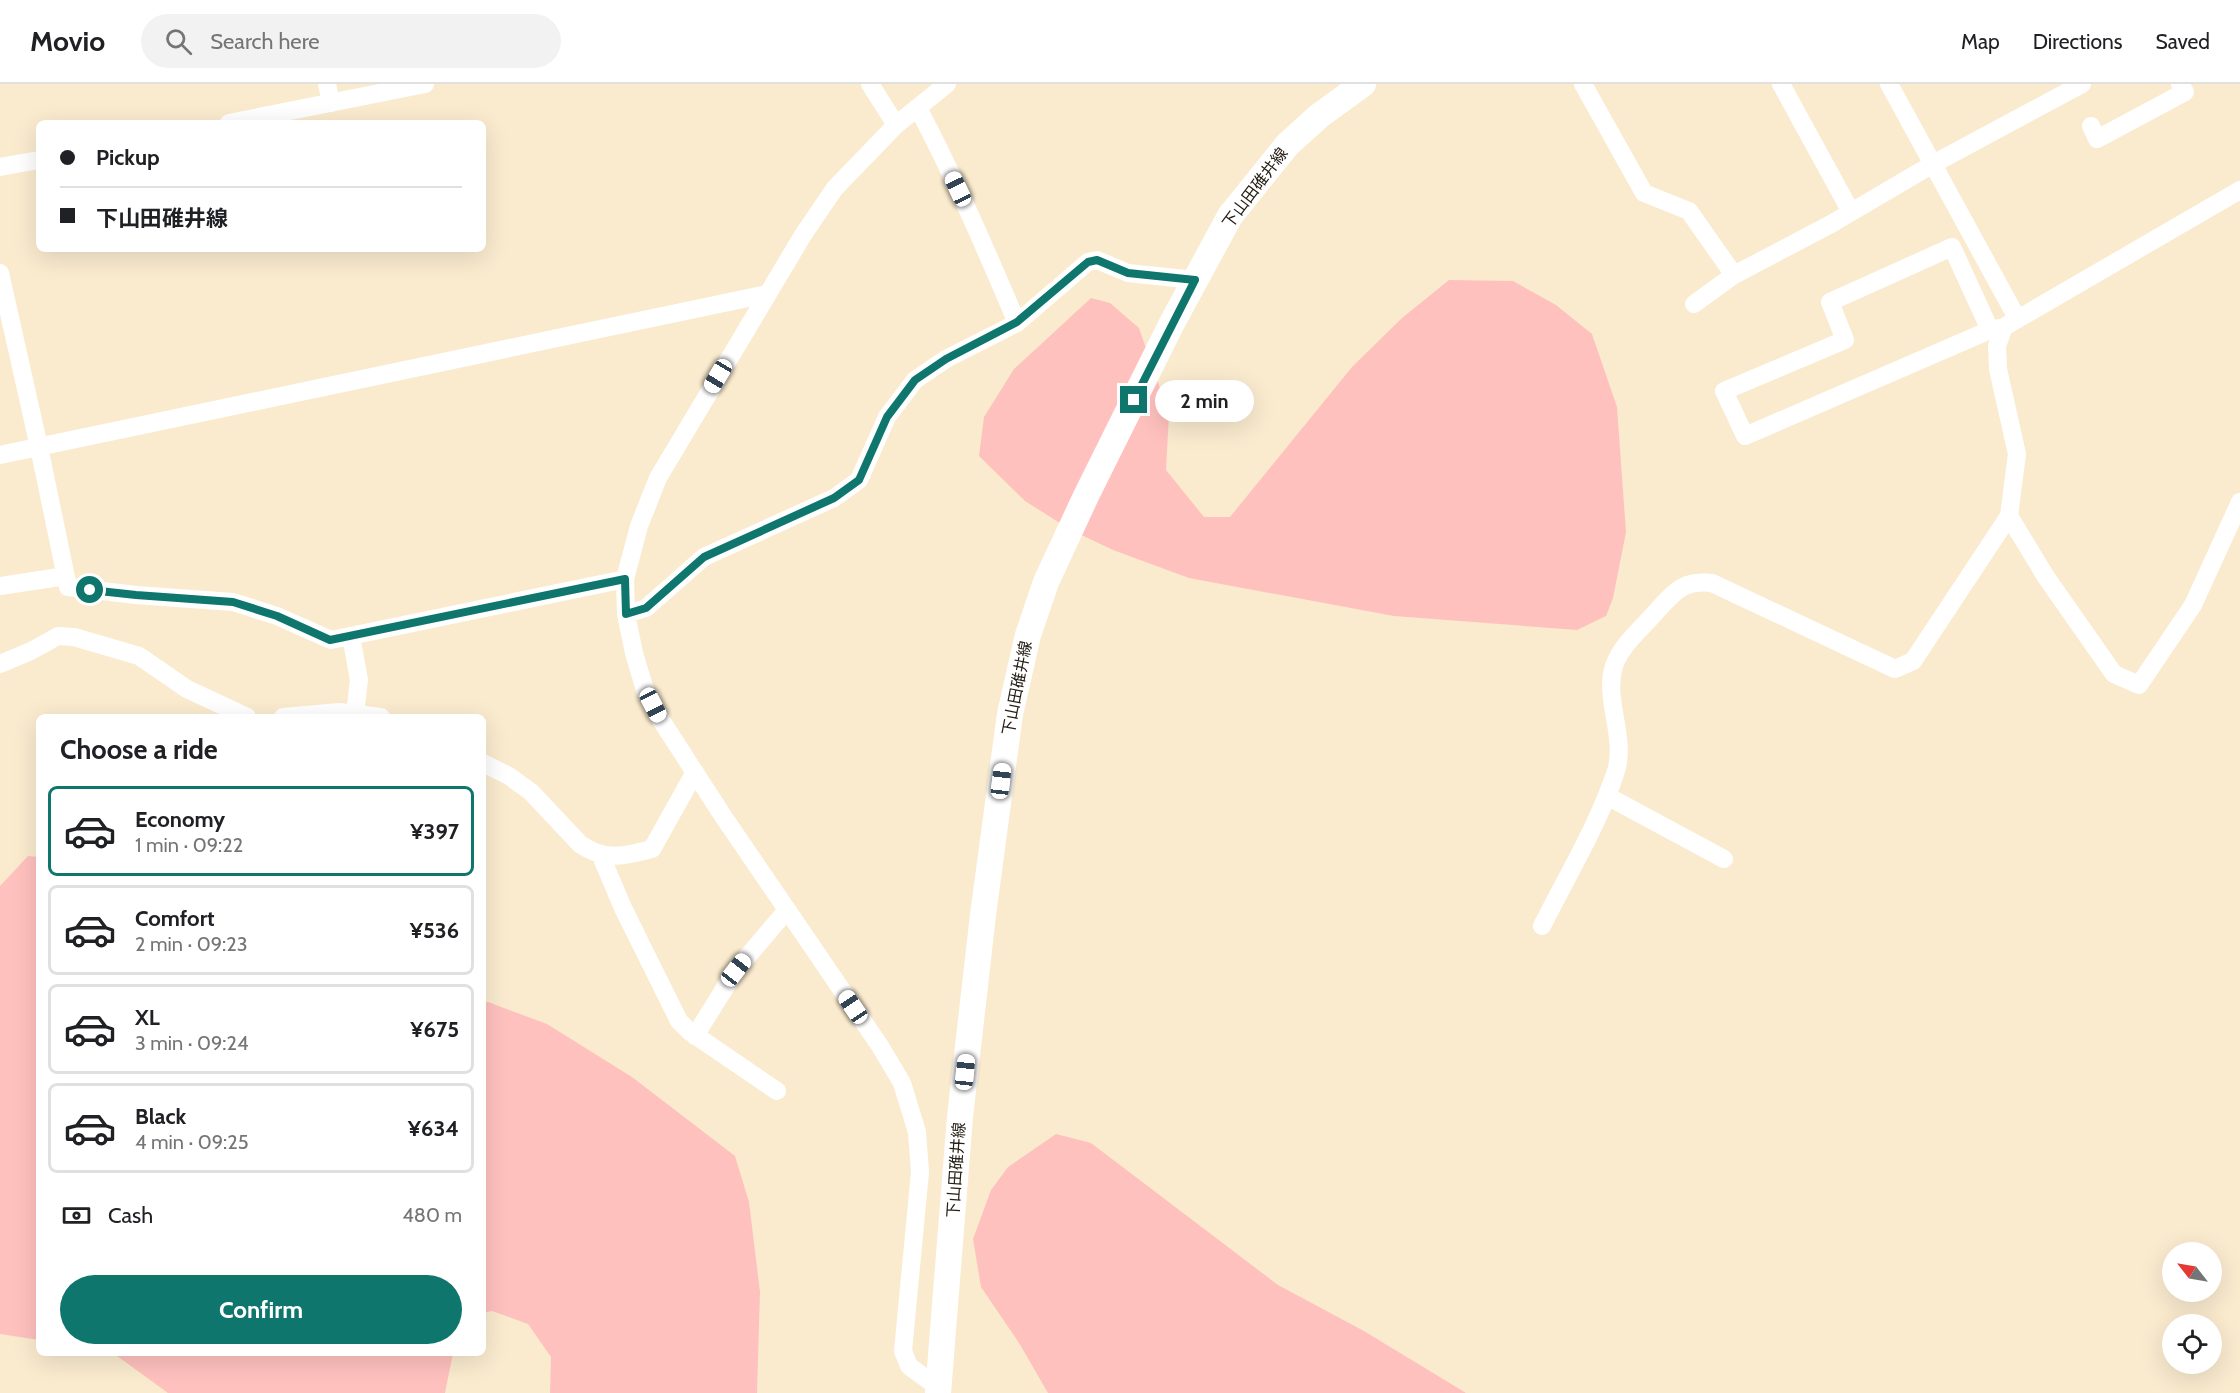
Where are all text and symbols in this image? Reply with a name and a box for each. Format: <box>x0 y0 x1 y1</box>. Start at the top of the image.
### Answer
search box <box>141 14 561 68</box>
text: Movio <box>30 24 105 58</box>
icon: search <box>162 25 195 58</box>
text: Search here <box>210 28 320 55</box>
text: Map <box>1961 29 2000 54</box>
text: Directions <box>2033 29 2122 54</box>
text: Saved <box>2155 29 2210 54</box>
text: Pickup <box>96 144 160 171</box>
street label: 下山田碓井線 <box>1219 144 1291 232</box>
car <box>942 169 974 209</box>
text: 下山田碓井線 <box>96 205 228 232</box>
car <box>701 356 735 396</box>
callout: 2 min <box>1155 379 1254 421</box>
route end <box>1120 386 1147 413</box>
text: 2 min <box>1180 389 1229 413</box>
route start <box>76 576 103 603</box>
street label: 下山田碓井線 <box>999 639 1035 737</box>
car <box>637 685 669 725</box>
text: Choose a ride <box>60 733 218 766</box>
car <box>990 762 1012 800</box>
icon: car <box>63 804 117 858</box>
text: Economy <box>135 806 225 833</box>
text: ¥397 <box>410 818 459 845</box>
text: 1 min · 09:22 <box>135 833 243 857</box>
icon: car <box>63 903 117 957</box>
text: Comfort <box>135 905 214 932</box>
text: ¥536 <box>410 917 459 944</box>
text: 2 min · 09:23 <box>135 932 247 956</box>
car <box>718 950 754 990</box>
car <box>835 987 871 1027</box>
icon: car <box>63 1002 117 1056</box>
text: XL <box>135 1004 160 1031</box>
text: ¥675 <box>410 1016 459 1043</box>
text: 3 min · 09:24 <box>135 1031 249 1055</box>
car <box>954 1053 976 1091</box>
icon: car <box>63 1101 117 1155</box>
text: Black <box>135 1103 186 1130</box>
text: ¥634 <box>408 1115 459 1142</box>
street label: 下山田碓井線 <box>943 1121 969 1219</box>
text: 4 min · 09:25 <box>135 1130 249 1154</box>
icon: cash <box>60 1199 93 1232</box>
text: Cash <box>108 1202 153 1229</box>
text: 480 m <box>402 1203 462 1227</box>
north arrow <box>2162 1242 2222 1302</box>
map controls <box>2162 1242 2222 1374</box>
button: Confirm <box>60 1275 462 1344</box>
button: locate <box>2162 1314 2222 1374</box>

